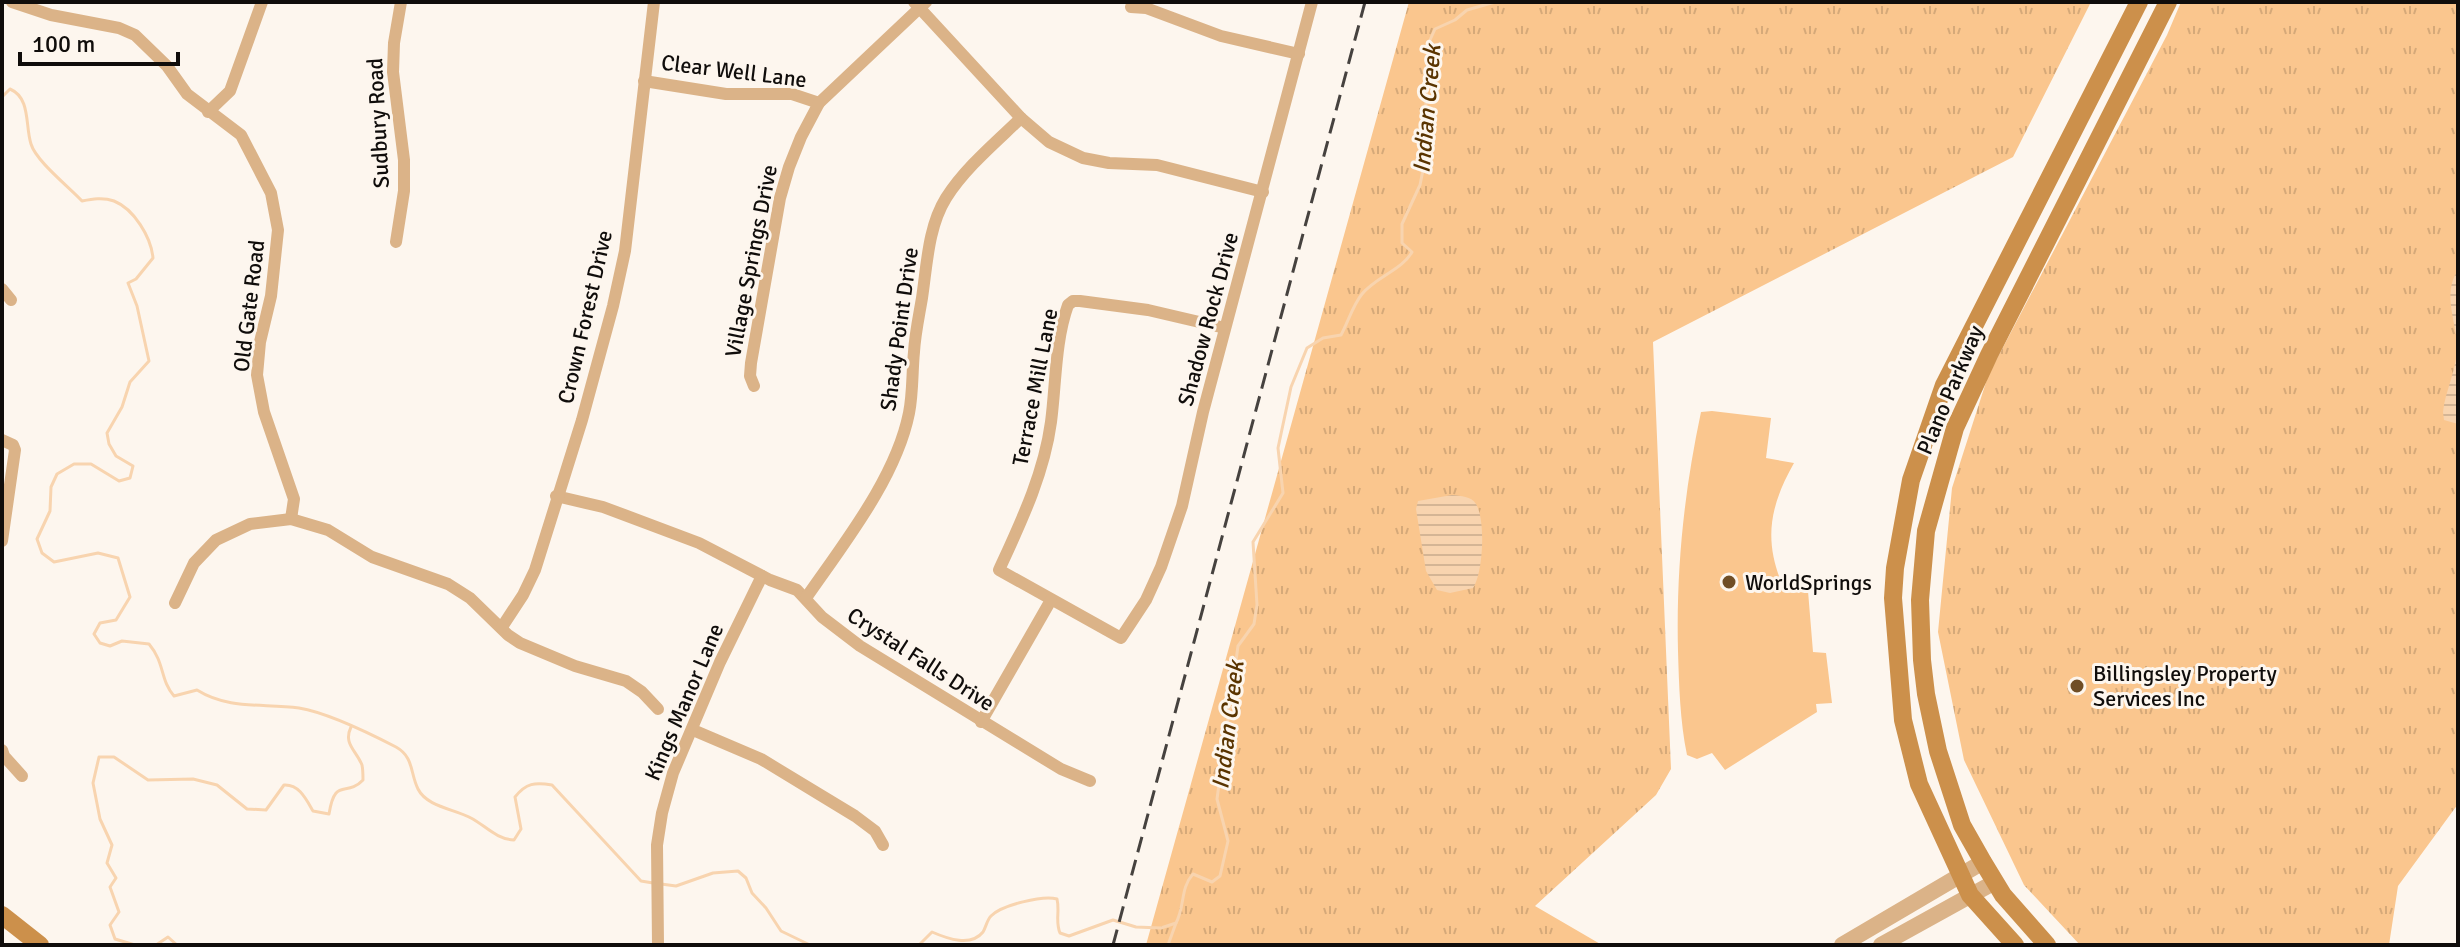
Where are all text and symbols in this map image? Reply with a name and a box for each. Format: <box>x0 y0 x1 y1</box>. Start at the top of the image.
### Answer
scale bar <box>20 16 178 66</box>
text: 100 m <box>32 29 95 59</box>
water label: Indian Creek <box>1406 42 1448 174</box>
street label: Clear Well Lane <box>660 49 808 93</box>
street label: Sudbury Road <box>361 57 395 189</box>
street label: Village Springs Drive <box>719 162 783 360</box>
street label: Crown Forest Drive <box>552 228 618 406</box>
street label: Shadow Rock Drive <box>1172 229 1244 409</box>
street label: Old Gate Road <box>228 238 270 374</box>
street label: Shady Point Drive <box>874 245 924 413</box>
street label: Terrace Mill Lane <box>1006 306 1064 468</box>
street label: Plano Parkway <box>1911 321 1990 459</box>
place label: WorldSprings <box>1745 569 1872 596</box>
marker: WorldSprings <box>1720 573 1738 591</box>
street label: Crystal Falls Drive <box>842 601 1000 717</box>
street label: Kings Manor Lane <box>639 619 729 785</box>
water label: Indian Creek <box>1205 657 1251 791</box>
place label: Billingsley Property Services Inc <box>2093 660 2277 712</box>
marker: Billingsley Property Services Inc <box>2068 677 2086 695</box>

